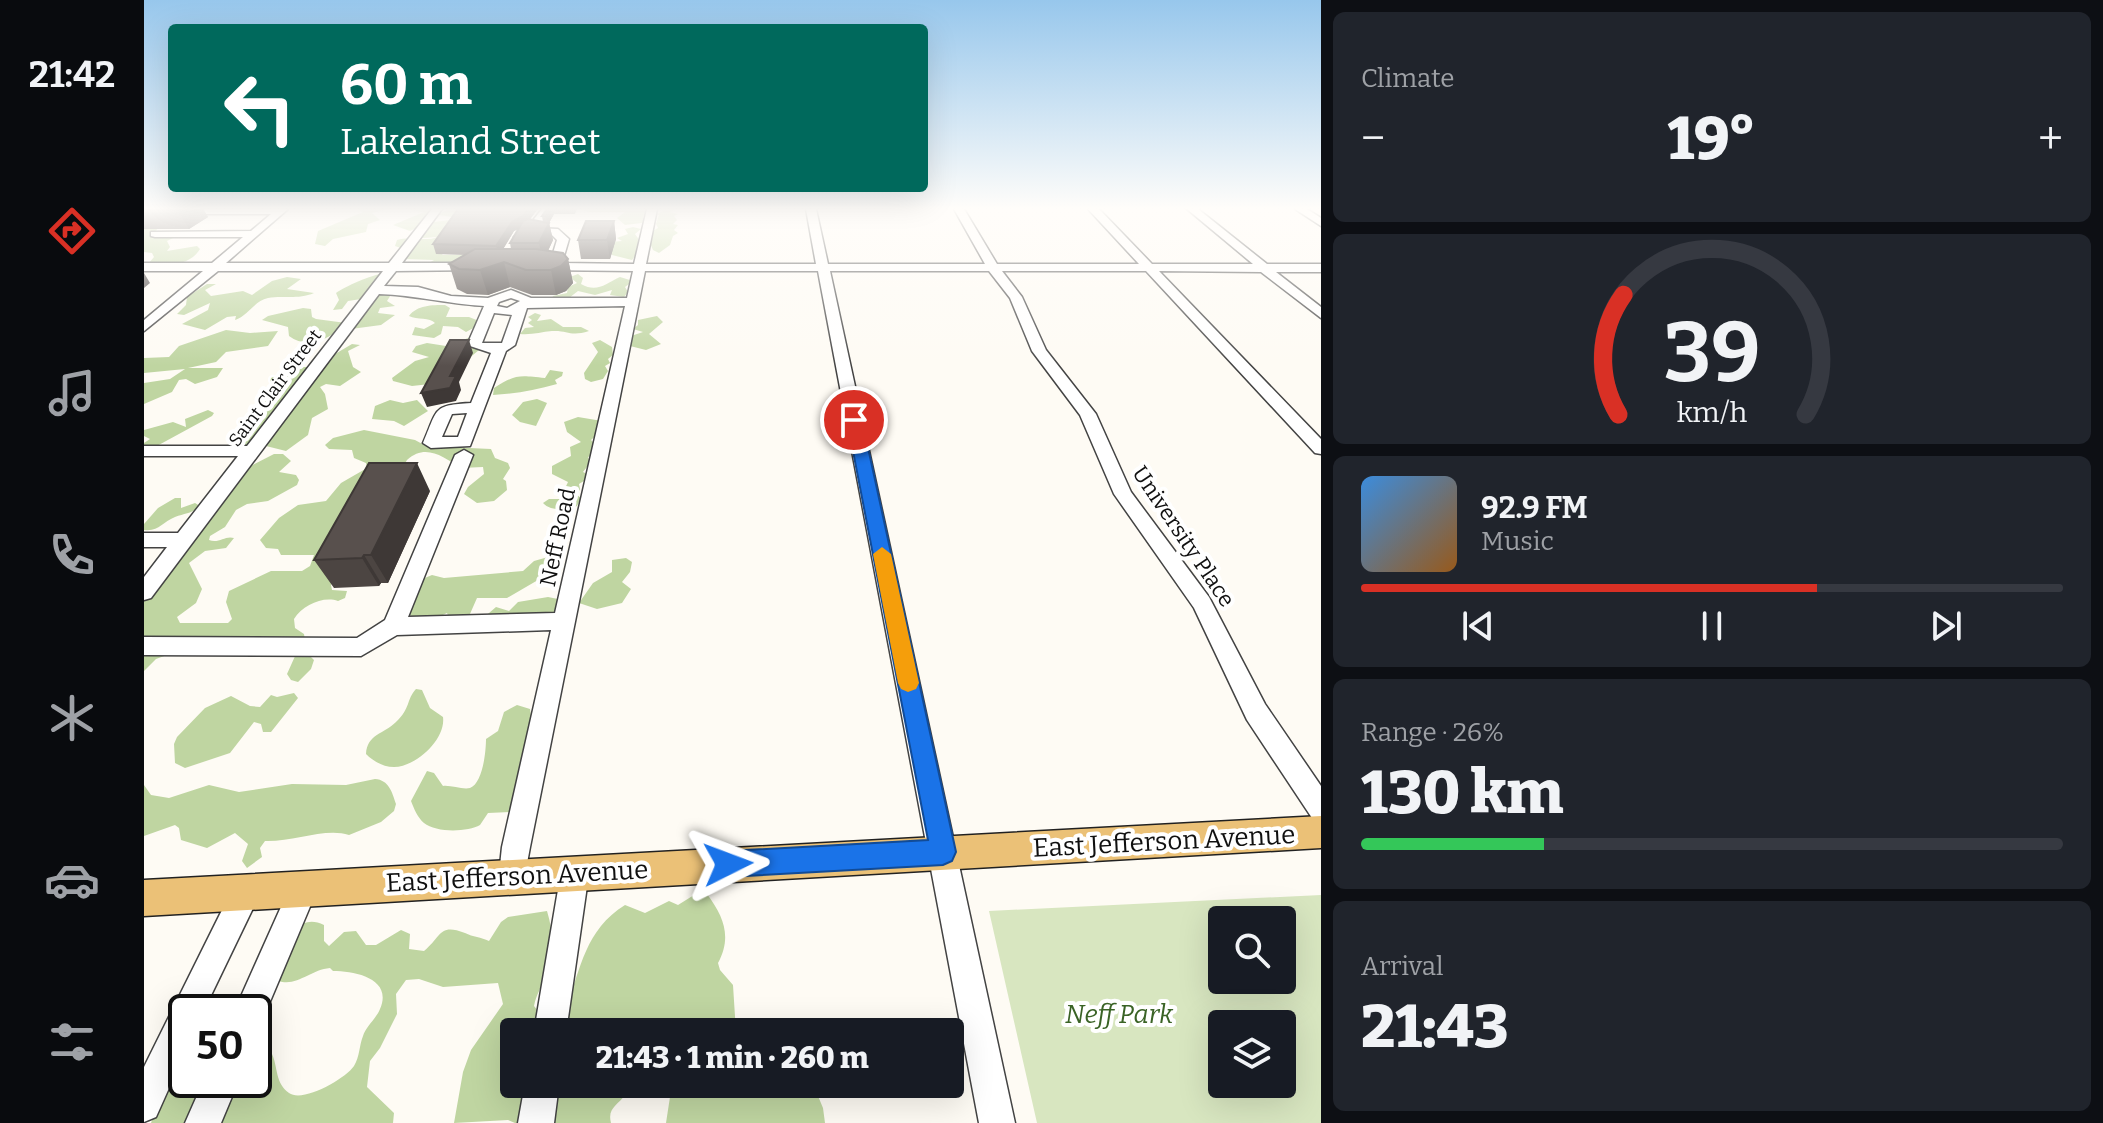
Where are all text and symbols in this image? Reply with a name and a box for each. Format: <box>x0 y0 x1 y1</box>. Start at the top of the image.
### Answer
text: 60 m <box>340 52 472 119</box>
text: 21:42 <box>29 53 115 97</box>
icon: left <box>208 56 312 160</box>
text: Climate <box>1361 63 1455 94</box>
text: 19° <box>1667 103 1756 175</box>
text: − <box>1361 112 1385 165</box>
text: + <box>2038 112 2063 165</box>
text: Lakeland Street <box>340 120 601 164</box>
icon: directions <box>44 203 100 259</box>
text: 39 <box>1663 303 1761 403</box>
street label: Saint Clair Street <box>224 325 326 451</box>
icon: music <box>44 365 100 421</box>
pin <box>820 386 888 454</box>
text: km/h <box>1677 395 1748 430</box>
icon: arrive <box>832 398 876 442</box>
street label: University Place <box>1127 461 1241 612</box>
street label: Neff Road <box>534 485 581 589</box>
text: 92.9 FM <box>1481 490 1588 526</box>
text: Music <box>1481 526 1554 557</box>
icon: phone <box>44 527 100 583</box>
icon: previous <box>1456 604 1500 648</box>
icon: pause <box>1690 604 1734 648</box>
icon: next <box>1924 604 1968 648</box>
icon: climate <box>44 690 100 746</box>
text: Range · 26% <box>1361 717 1504 748</box>
text: 130 km <box>1361 757 1563 829</box>
street label: East Jefferson Avenue <box>1032 819 1296 864</box>
position arrow <box>686 822 770 906</box>
icon: car <box>44 852 100 908</box>
street label: East Jefferson Avenue <box>385 854 649 899</box>
map controls <box>1208 906 1296 1098</box>
button: search <box>1208 906 1296 994</box>
text: Arrival <box>1361 951 1443 982</box>
text: 21:43 <box>1361 991 1509 1063</box>
speed limit sign: 50 <box>168 994 272 1098</box>
park label: Neff Park <box>1065 999 1174 1030</box>
button: layers <box>1208 1010 1296 1098</box>
icon: filters <box>44 1014 100 1070</box>
text: 21:43 · 1 min · 260 m <box>596 1040 868 1076</box>

